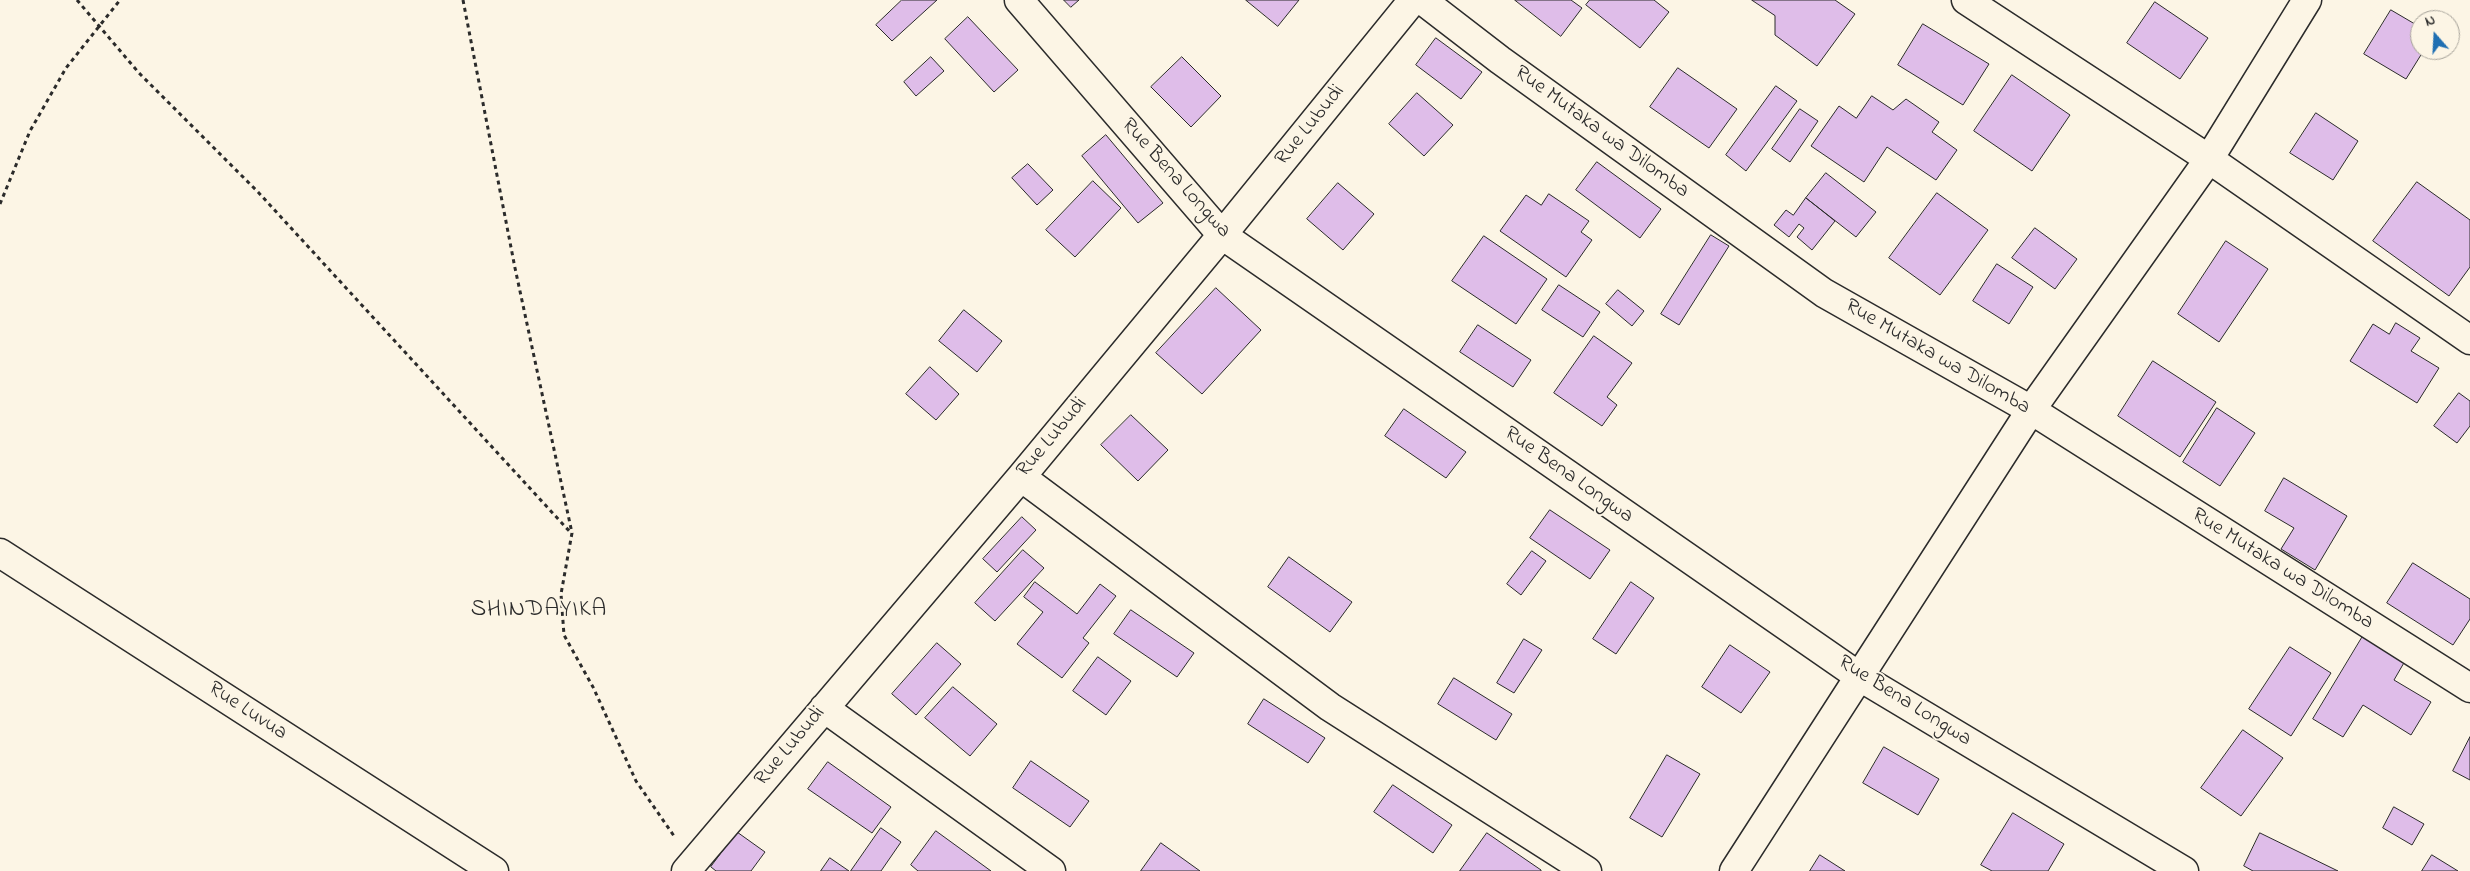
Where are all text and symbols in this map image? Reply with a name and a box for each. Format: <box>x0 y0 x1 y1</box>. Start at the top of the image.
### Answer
north arrow <box>2410 10 2460 60</box>
text: N <box>2422 10 2438 33</box>
street label: Rue Mutaka wa Dilomba <box>1509 61 1693 205</box>
street label: Rue Lubudi <box>1271 81 1351 171</box>
street label: Rue Bena Longwa <box>1115 114 1235 244</box>
street label: Rue Mutaka wa Dilomba <box>1840 295 2034 421</box>
street label: Rue Lubudi <box>1012 393 1094 483</box>
street label: Rue Bena Longwa <box>1498 422 1638 530</box>
street label: Rue Mutaka wa Dilomba <box>2186 504 2378 636</box>
district label: SHINDAYIKA <box>469 597 609 625</box>
street label: Rue Bena Longwa <box>1833 651 1975 753</box>
street label: Rue Luvua <box>203 677 291 747</box>
street label: Rue Lubudi <box>750 702 832 792</box>

